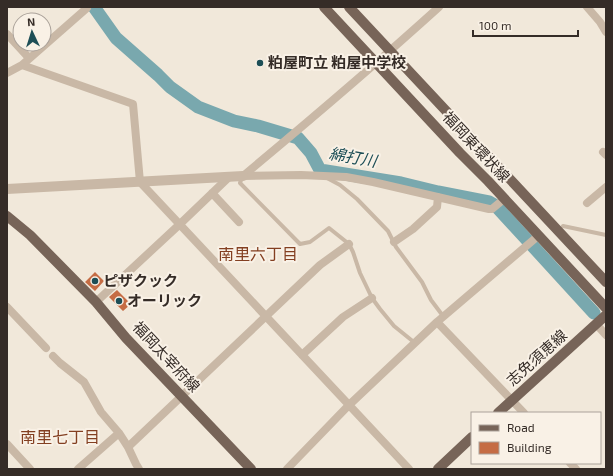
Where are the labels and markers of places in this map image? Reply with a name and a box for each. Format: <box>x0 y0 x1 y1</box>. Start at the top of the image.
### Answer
place label: 粕屋町立 粕屋中学校 <box>268 53 406 71</box>
marker: 粕屋町立 粕屋中学校 <box>255 58 265 68</box>
place label: ピザクック <box>103 271 178 289</box>
marker: ピザクック <box>90 276 100 286</box>
place label: オーリック <box>127 291 202 309</box>
marker: オーリック <box>114 296 124 306</box>

